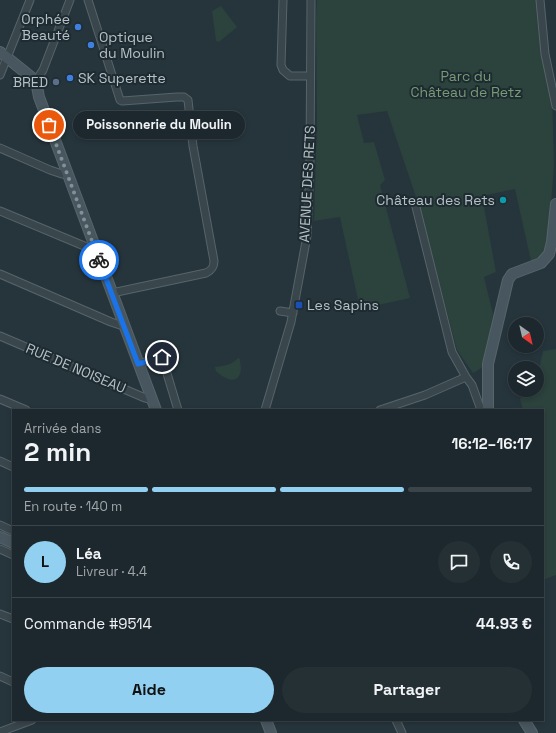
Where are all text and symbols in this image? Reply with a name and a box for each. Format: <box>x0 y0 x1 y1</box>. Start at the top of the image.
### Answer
place label: Orphée Beauté <box>21 10 70 44</box>
marker: Orphée Beauté <box>73 22 83 32</box>
place label: Optique du Moulin <box>99 28 165 62</box>
marker: Optique du Moulin <box>86 40 96 50</box>
park label: Parc du Château de Retz <box>410 67 522 101</box>
place label: SK Superette <box>78 69 166 87</box>
place label: BRED <box>13 73 48 91</box>
marker: SK Superette <box>65 73 75 83</box>
marker: BRED <box>51 77 61 87</box>
pin <box>32 108 66 142</box>
callout: Poissonnerie du Moulin <box>73 111 245 139</box>
icon: bag <box>38 114 60 136</box>
text: Poissonnerie du Moulin <box>86 116 232 133</box>
street label: AVENUE DES RETS <box>295 125 319 243</box>
place label: Château des Rets <box>376 191 495 209</box>
marker: Château des Rets <box>498 195 508 205</box>
courier <box>79 240 119 280</box>
icon: bike <box>88 249 110 271</box>
place label: Les Sapins <box>307 296 379 314</box>
marker: Les Sapins <box>294 300 304 310</box>
north arrow <box>508 317 544 353</box>
map controls <box>508 317 544 397</box>
street label: RUE DE NOISEAU <box>23 339 129 397</box>
pin <box>145 340 179 374</box>
icon: home <box>151 346 173 368</box>
button: layers <box>508 361 544 397</box>
text: Arrivée dans <box>24 420 101 437</box>
text: 16:12–16:17 <box>451 434 532 453</box>
text: 2 min <box>24 435 91 469</box>
text: En route · 140 m <box>24 498 122 515</box>
button: chat <box>438 541 480 583</box>
button: phone <box>490 541 532 583</box>
text: Léa <box>76 544 101 563</box>
text: L <box>41 552 49 571</box>
text: Livreur · 4.4 <box>76 563 147 580</box>
text: Commande #9514 <box>24 614 152 633</box>
text: 44.93 € <box>476 614 532 633</box>
button: Aide <box>24 667 274 713</box>
button: Partager <box>282 667 532 713</box>

